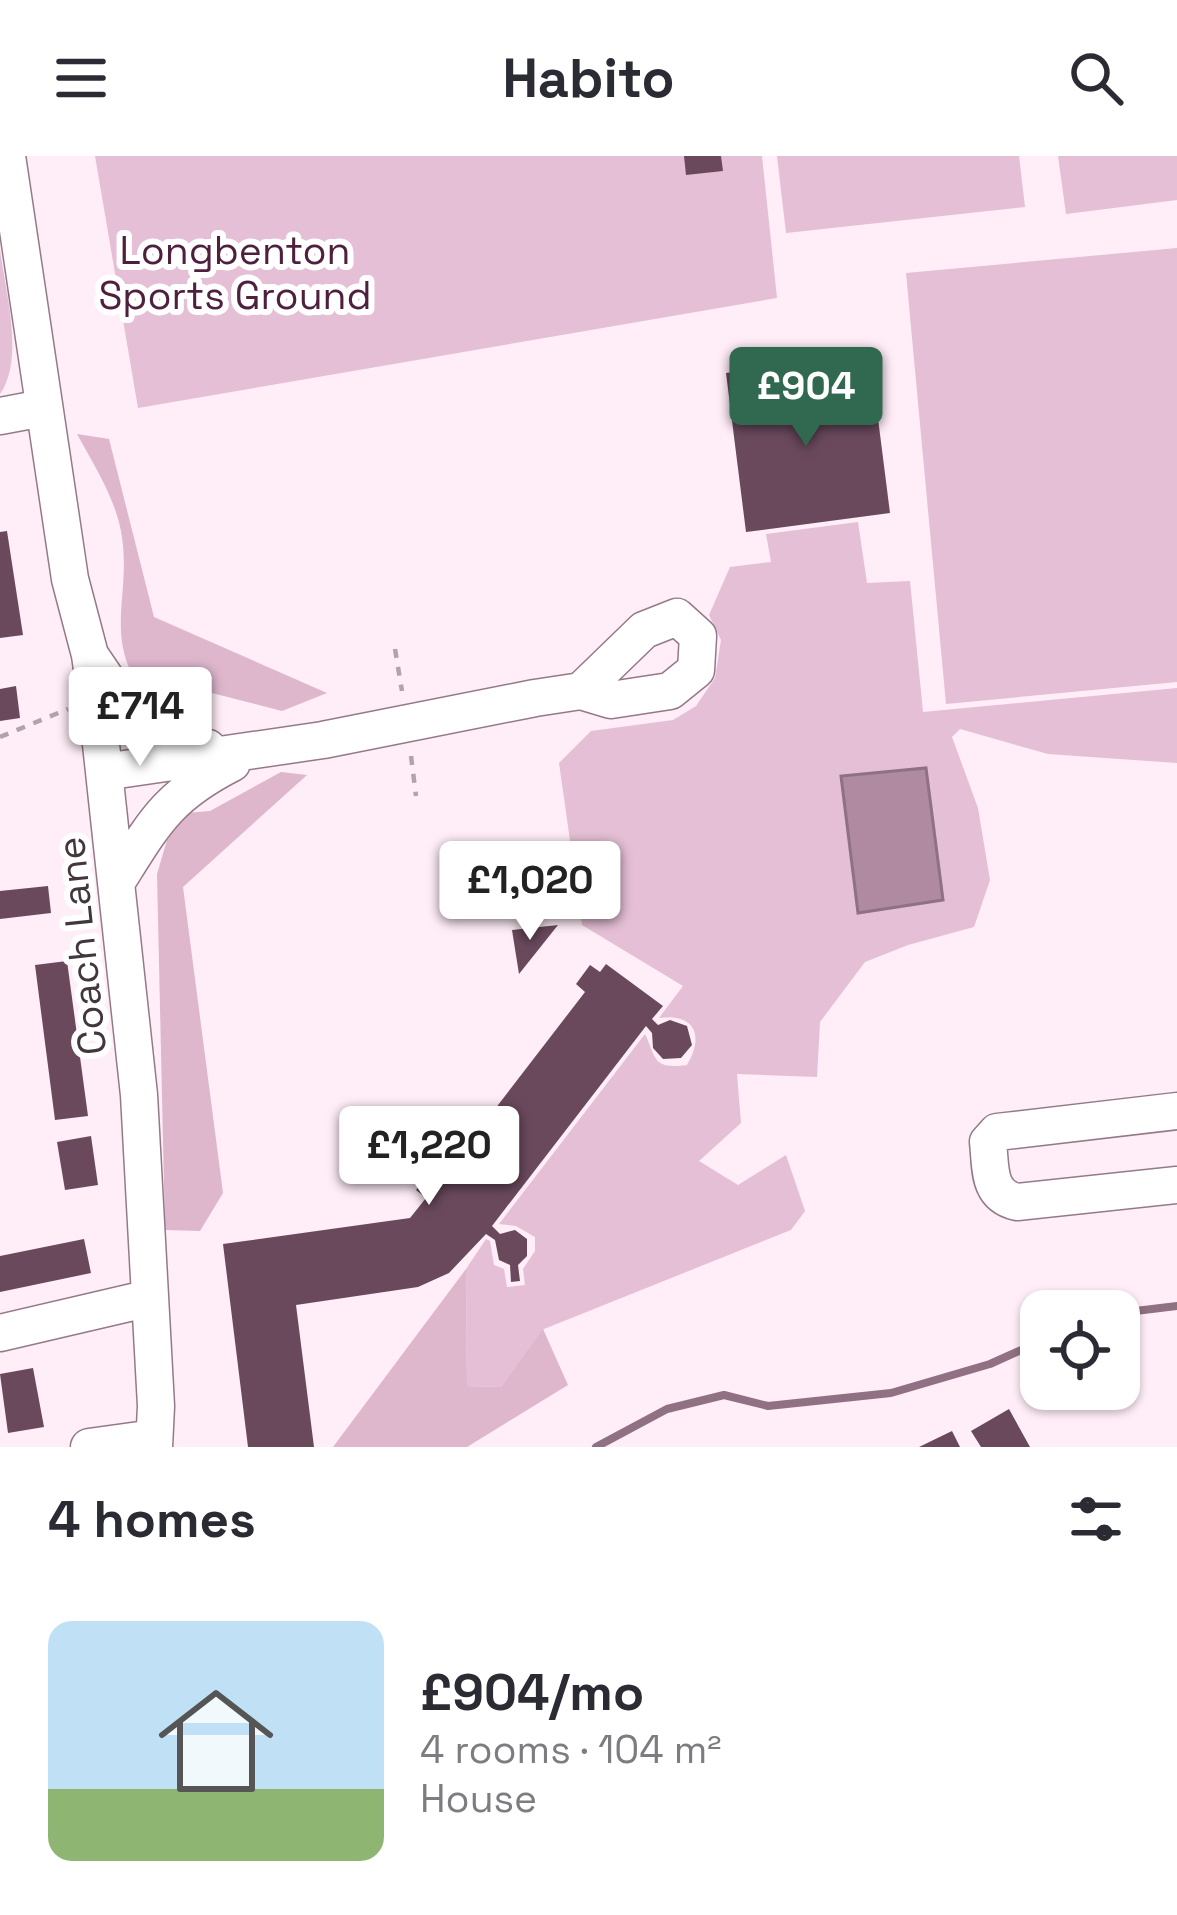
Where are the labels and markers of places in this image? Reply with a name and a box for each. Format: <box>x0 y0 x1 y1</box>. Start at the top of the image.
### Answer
pin: £904 <box>735 347 877 449</box>
pin: £714 <box>69 667 211 769</box>
pin: £1,020 <box>432 841 628 943</box>
pin: £1,220 <box>331 1106 527 1208</box>

